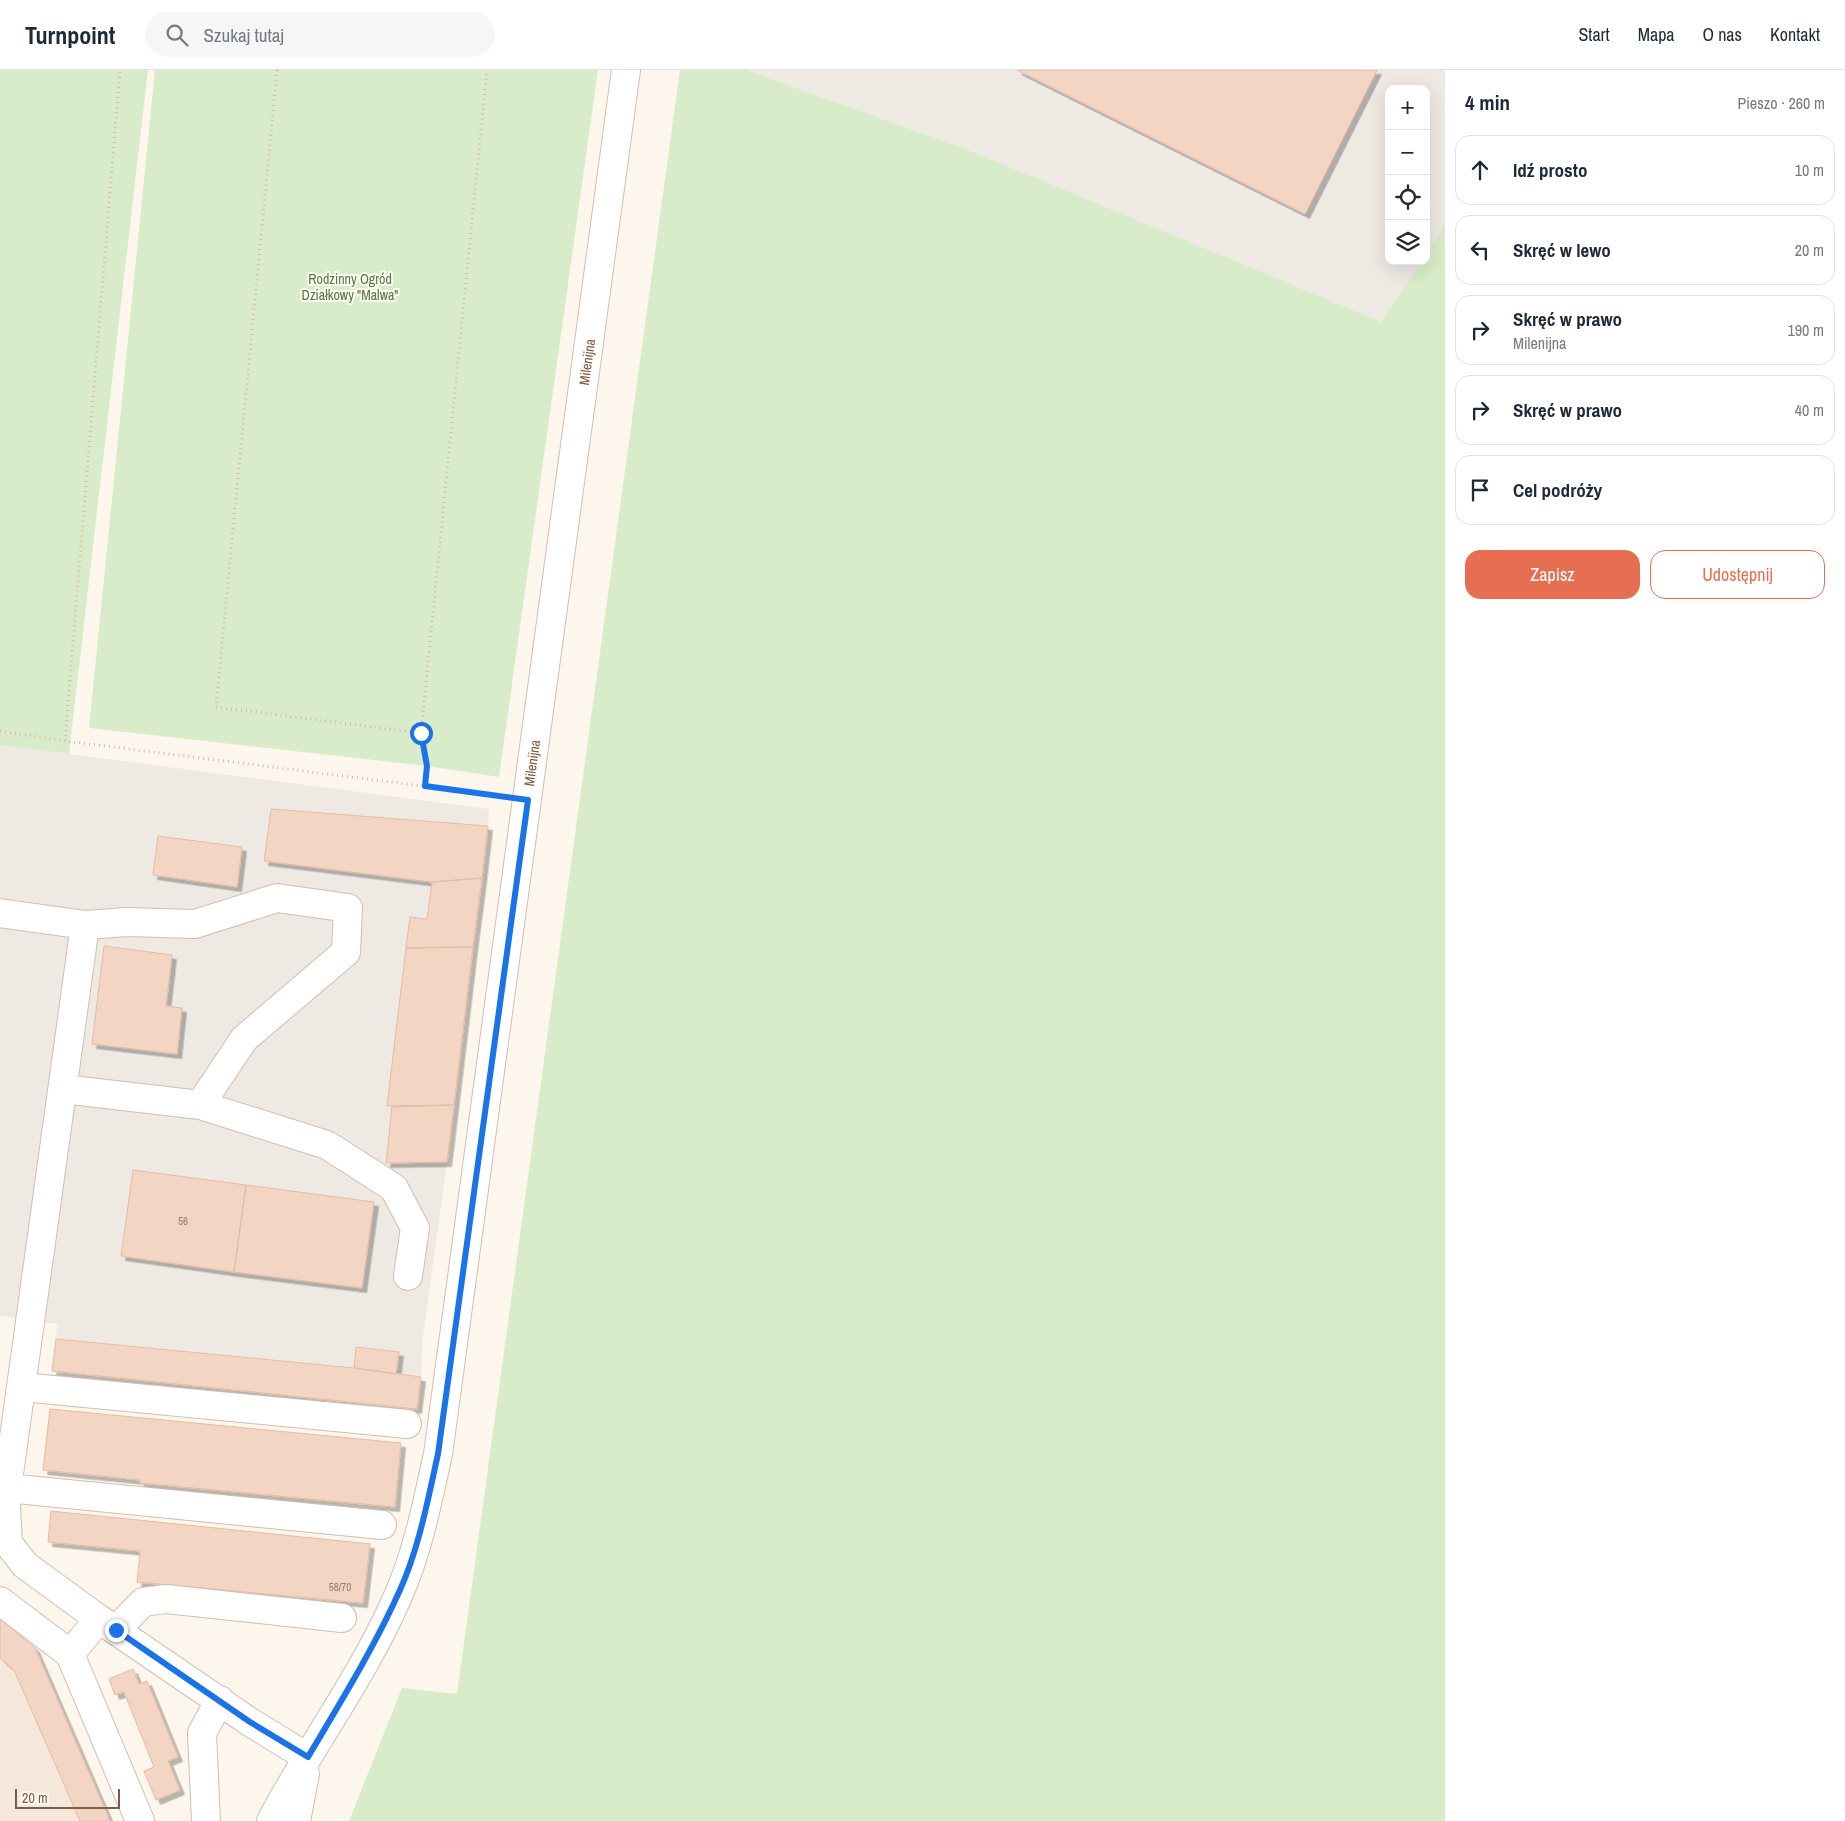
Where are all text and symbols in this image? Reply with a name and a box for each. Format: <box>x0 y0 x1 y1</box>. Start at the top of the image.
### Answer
search box <box>145 12 495 57</box>
text: Turnpoint <box>25 19 115 51</box>
icon: search <box>163 21 191 49</box>
text: Szukaj tutaj <box>203 22 284 48</box>
text: Start <box>1578 22 1610 47</box>
text: Mapa <box>1638 22 1675 47</box>
text: O nas <box>1703 22 1742 47</box>
text: Kontakt <box>1770 22 1820 47</box>
map controls <box>1385 85 1430 265</box>
button: + <box>1385 85 1430 130</box>
text: 4 min <box>1465 88 1510 117</box>
text: Pieszo · 260 m <box>1737 92 1825 114</box>
button: − <box>1385 130 1430 175</box>
icon: ahead <box>1466 156 1494 184</box>
text: Idź prosto <box>1513 157 1587 183</box>
text: 10 m <box>1795 159 1824 181</box>
button: locate <box>1385 175 1430 220</box>
button: layers <box>1385 220 1430 265</box>
icon: left <box>1466 236 1494 264</box>
text: Skręć w lewo <box>1513 237 1611 263</box>
text: 20 m <box>1795 239 1824 261</box>
park label: Rodzinny Ogród Działkowy "Malwa" <box>302 270 398 304</box>
text: Skręć w prawo <box>1513 306 1622 332</box>
icon: right <box>1466 316 1494 344</box>
text: 190 m <box>1788 319 1824 341</box>
text: Milenijna <box>1513 332 1566 354</box>
street label: Milenijna <box>575 337 599 386</box>
icon: right <box>1466 396 1494 424</box>
text: Skręć w prawo <box>1513 397 1622 423</box>
text: 40 m <box>1795 399 1824 421</box>
icon: arrive <box>1466 476 1494 504</box>
text: Cel podróży <box>1513 477 1602 503</box>
button: Zapisz <box>1465 550 1640 599</box>
button: Udostępnij <box>1650 550 1825 599</box>
route start <box>410 722 433 745</box>
street label: Milenijna <box>520 738 544 787</box>
house number: 56 <box>178 1214 188 1228</box>
house number: 58/70 <box>329 1580 351 1594</box>
route end <box>105 1619 128 1642</box>
scale bar <box>15 1786 120 1809</box>
text: 20 m <box>22 1789 48 1807</box>

